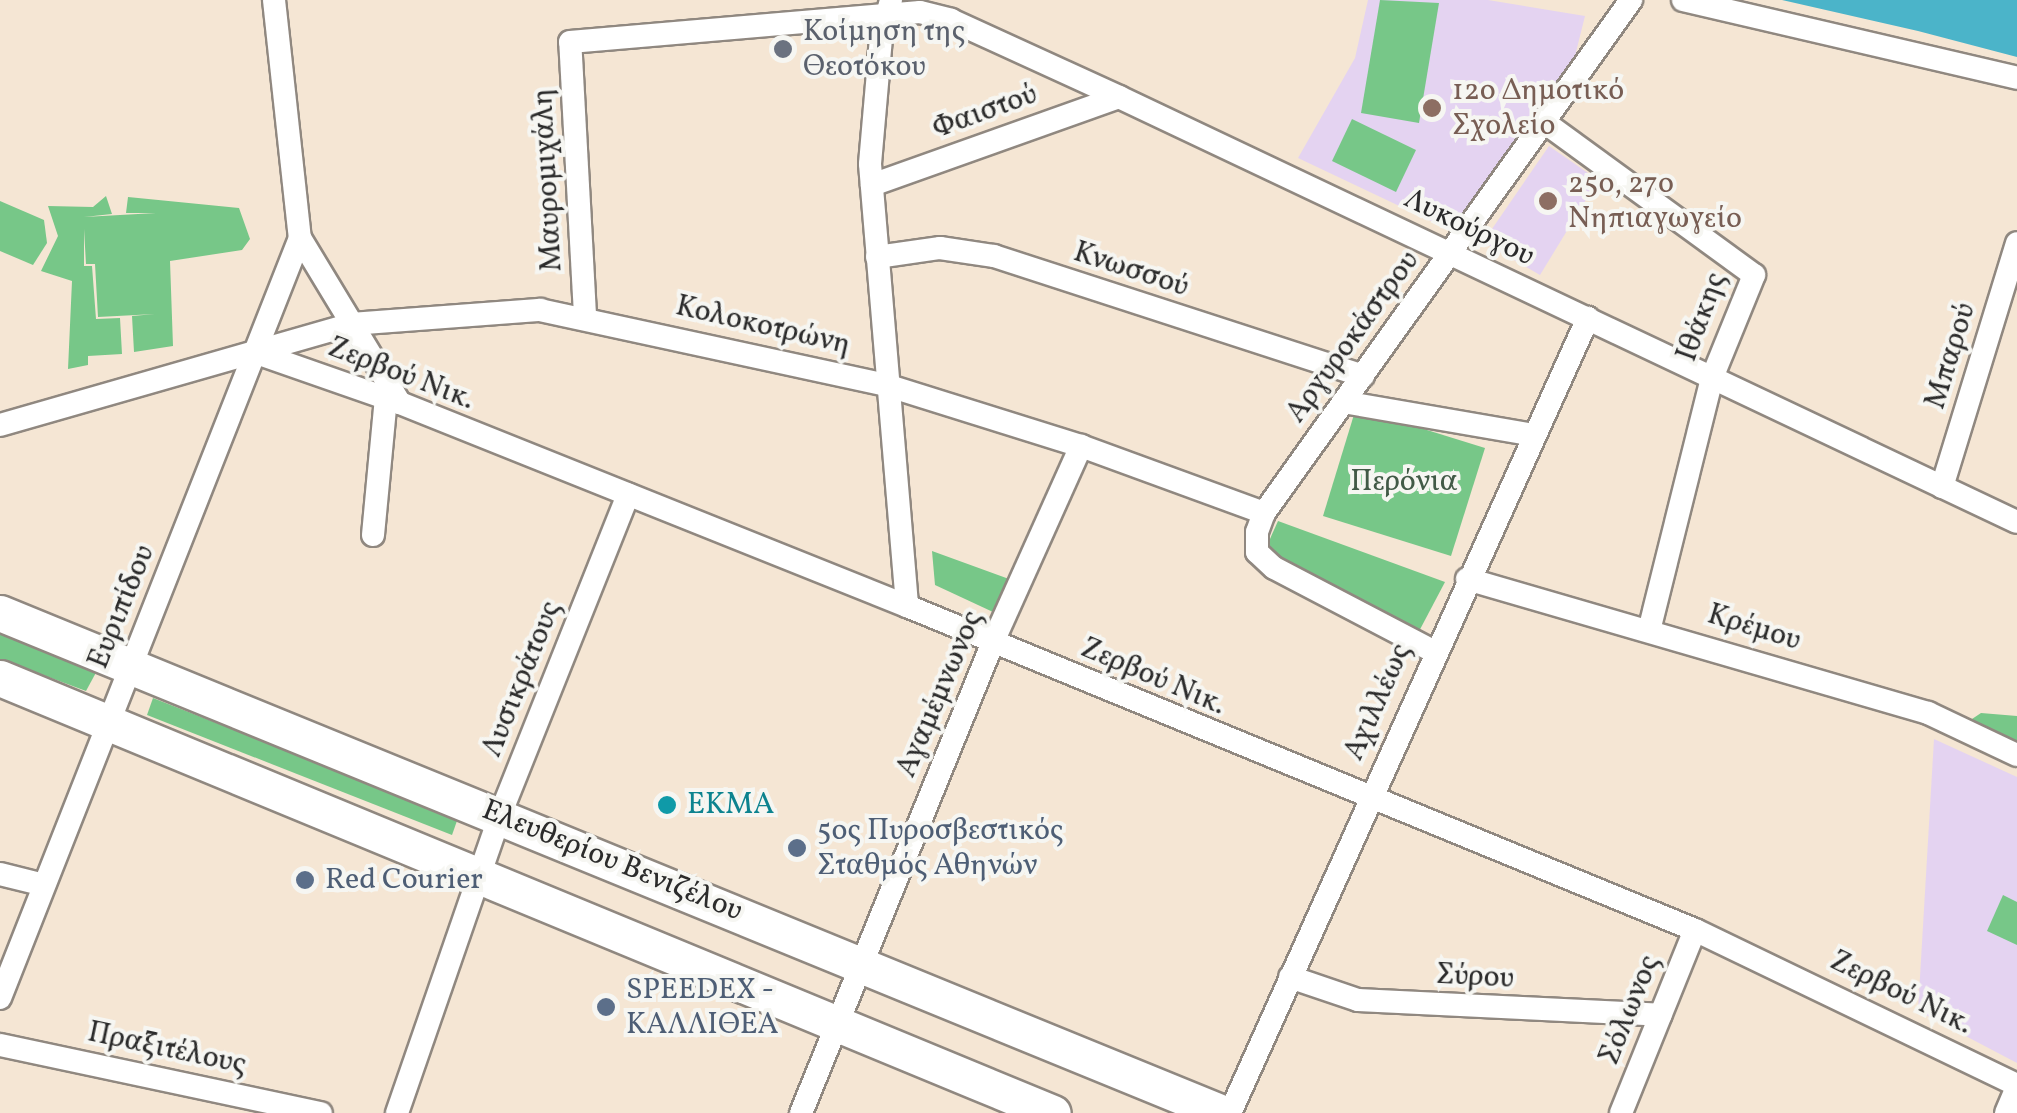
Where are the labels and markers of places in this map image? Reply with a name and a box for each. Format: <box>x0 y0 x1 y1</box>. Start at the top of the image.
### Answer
place label: Κοίμηση της Θεοτόκου <box>803 14 965 84</box>
marker: Κοίμηση της Θεοτόκου <box>772 38 794 60</box>
place label: 12ο Δημοτικό Σχολείο <box>1452 73 1624 144</box>
marker: 12ο Δημοτικό Σχολείο <box>1421 97 1443 119</box>
place label: 25ο, 27ο Νηπιαγωγείο <box>1568 166 1742 236</box>
marker: 25ο, 27ο Νηπιαγωγείο <box>1537 190 1559 212</box>
place label: ΕΚΜΑ <box>687 787 774 823</box>
marker: ΕΚΜΑ <box>656 794 678 816</box>
place label: 5ος Πυροσβεστικός Σταθμός Αθηνών <box>817 813 1063 884</box>
marker: 5ος Πυροσβεστικός Σταθμός Αθηνών <box>786 837 808 859</box>
place label: Red Courier <box>325 862 483 898</box>
marker: Red Courier <box>294 869 316 891</box>
place label: SPEEDEX - ΚΑΛΛΙΘΕΑ <box>626 972 779 1042</box>
marker: SPEEDEX - ΚΑΛΛΙΘΕΑ <box>595 996 617 1018</box>

